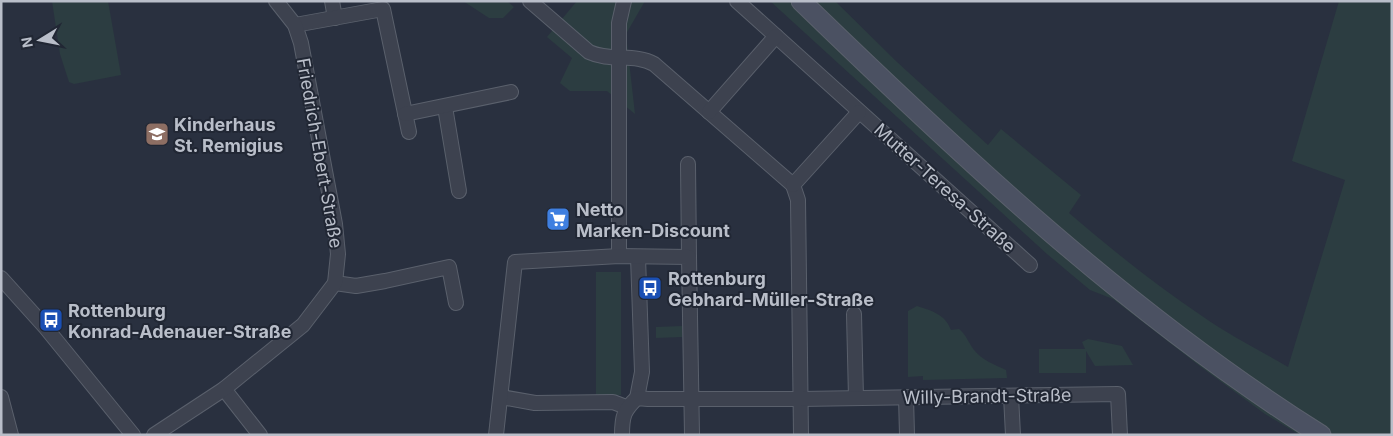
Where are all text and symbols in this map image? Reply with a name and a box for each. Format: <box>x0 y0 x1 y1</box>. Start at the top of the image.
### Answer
north arrow <box>15 15 65 65</box>
text: N <box>17 36 36 49</box>
street label: Friedrich-Ebert-Straße <box>293 56 347 250</box>
place label: Kinderhaus St. Remigius <box>174 114 283 156</box>
street label: Mutter-Teresa-Straße <box>870 119 1020 257</box>
school or university icon: Kinderhaus St. Remigius <box>144 121 170 147</box>
place label: Netto Marken-Discount <box>576 199 730 241</box>
supermarket icon: Netto Marken-Discount <box>545 206 571 232</box>
place label: Rottenburg Gebhard-Müller-Straße <box>668 268 874 310</box>
bus stop icon: Rottenburg Gebhard-Müller-Straße <box>637 275 663 301</box>
place label: Rottenburg Konrad-Adenauer-Straße <box>68 300 292 342</box>
bus stop icon: Rottenburg Konrad-Adenauer-Straße <box>38 307 64 333</box>
street label: Willy-Brandt-Straße <box>902 384 1072 408</box>

